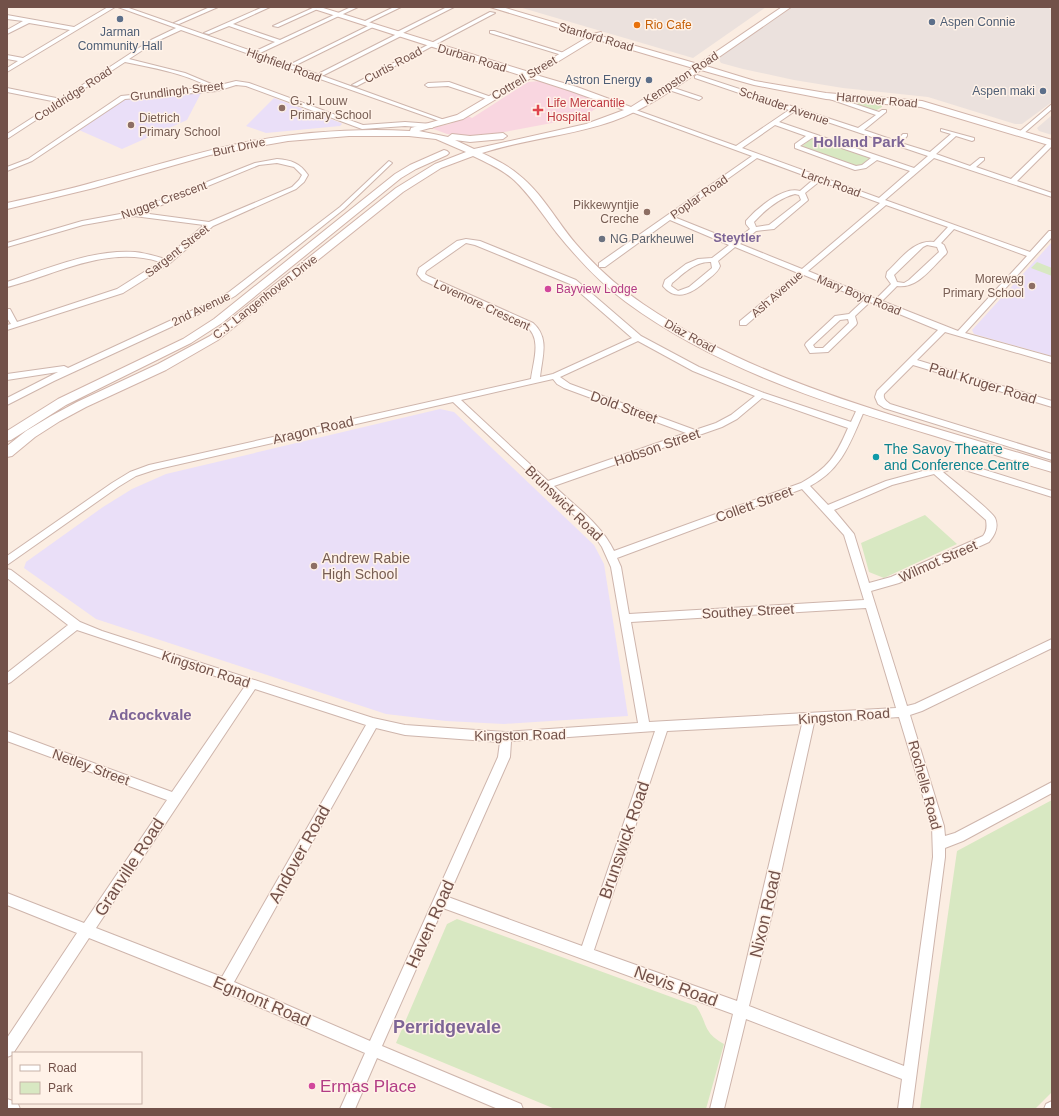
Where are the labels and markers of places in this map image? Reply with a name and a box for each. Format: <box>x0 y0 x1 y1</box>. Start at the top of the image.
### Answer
marker: Jarman Community Hall <box>115 14 125 24</box>
place label: Aspen Connie <box>940 15 1016 29</box>
marker: Aspen Connie <box>927 17 937 27</box>
place label: Rio Cafe <box>645 18 692 32</box>
marker: Rio Cafe <box>632 20 642 30</box>
place label: Jarman Community Hall <box>78 25 162 53</box>
place label: Astron Energy <box>565 73 641 87</box>
marker: Astron Energy <box>644 75 654 85</box>
place label: Aspen maki <box>972 84 1035 98</box>
marker: Aspen maki <box>1038 86 1048 96</box>
place label: G. J. Louw Primary School <box>290 94 371 122</box>
place label: Life Mercantile Hospital <box>547 96 625 124</box>
marker: G. J. Louw Primary School <box>277 103 287 113</box>
marker: Life Mercantile Hospital <box>532 104 544 116</box>
place label: Dietrich Primary School <box>139 111 220 139</box>
marker: Dietrich Primary School <box>126 120 136 130</box>
place label: Pikkewyntjie Creche <box>573 198 639 226</box>
marker: Pikkewyntjie Creche <box>642 207 652 217</box>
place label: NG Parkheuwel <box>610 232 694 246</box>
marker: NG Parkheuwel <box>597 234 607 244</box>
place label: Morewag Primary School <box>943 272 1024 300</box>
marker: Morewag Primary School <box>1027 281 1037 291</box>
place label: Bayview Lodge <box>556 282 638 296</box>
marker: Bayview Lodge <box>543 284 553 294</box>
place label: The Savoy Theatre and Conference Centre <box>884 441 1030 473</box>
marker: The Savoy Theatre and Conference Centre <box>871 452 881 462</box>
place label: Andrew Rabie High School <box>322 550 410 582</box>
marker: Andrew Rabie High School <box>309 561 319 571</box>
place label: Ermas Place <box>320 1077 416 1096</box>
marker: Ermas Place <box>307 1081 317 1091</box>

